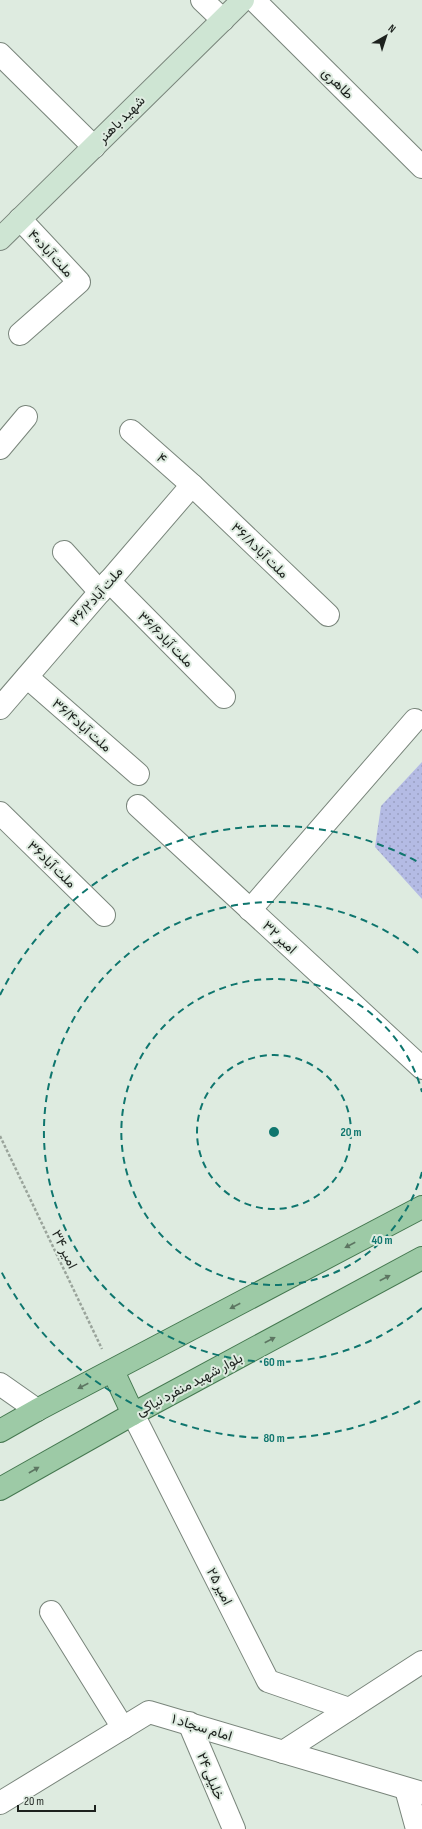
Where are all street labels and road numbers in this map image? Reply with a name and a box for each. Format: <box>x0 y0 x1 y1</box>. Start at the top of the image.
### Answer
street label: طاهری <box>318 64 357 103</box>
street label: شهید باهنر <box>93 92 149 147</box>
street label: ملت آباد۴۰ <box>24 226 77 281</box>
street label: ۴ <box>153 449 170 467</box>
street label: ملت آباد۳۶/۸ <box>227 519 292 582</box>
street label: ملت آباد۳۶/۲ <box>66 563 127 629</box>
street label: ملت آباد۳۶/۶ <box>134 608 197 671</box>
street label: ملت آباد۳۶/۴ <box>49 695 115 756</box>
street label: ملت آباد۳۶ <box>24 837 79 892</box>
street label: امیر ۳۲ <box>259 917 300 957</box>
street label: امیر ۳۴ <box>48 1227 81 1271</box>
street label: بلوار شهید منفرد نیاکی <box>133 1349 245 1420</box>
street label: امیر ۲۵ <box>203 1565 236 1608</box>
street label: امام سجاد ۱ <box>170 1710 234 1745</box>
street label: خلیلی ۲۴ <box>193 1750 228 1803</box>

